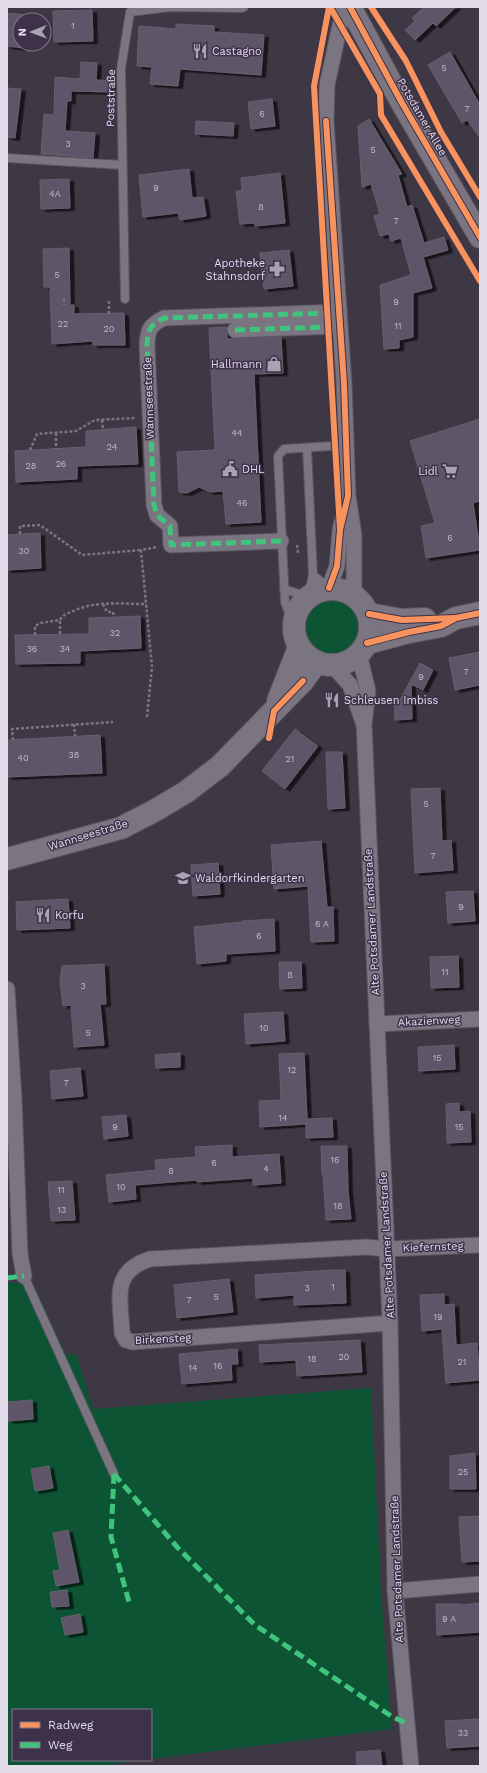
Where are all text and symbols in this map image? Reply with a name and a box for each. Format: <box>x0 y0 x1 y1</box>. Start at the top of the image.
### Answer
north arrow <box>12 12 52 52</box>
house number: 1 <box>71 21 75 31</box>
text: N <box>16 28 29 36</box>
restaurant icon: Castagno <box>191 42 209 60</box>
place label: Castagno <box>212 45 262 58</box>
house number: 5 <box>441 63 447 73</box>
street label: Poststraße <box>104 69 118 127</box>
street label: Potsdamer Allee <box>394 76 450 158</box>
house number: 7 <box>464 104 470 114</box>
house number: 6 <box>259 109 265 119</box>
house number: 3 <box>65 139 71 149</box>
house number: 5 <box>370 145 376 155</box>
house number: 9 <box>153 183 159 193</box>
house number: 4A <box>49 189 61 199</box>
house number: 8 <box>258 202 264 212</box>
house number: 7 <box>393 216 399 226</box>
place label: Apotheke Stahnsdorf <box>205 257 266 283</box>
pharmacy icon: Apotheke Stahnsdorf <box>268 260 286 278</box>
house number: 5 <box>54 270 60 280</box>
house number: 9 <box>393 297 399 307</box>
house number: 22 <box>58 319 68 329</box>
house number: 11 <box>394 321 402 331</box>
house number: 20 <box>104 324 115 334</box>
shop icon: Hallmann <box>265 355 283 373</box>
street label: Wannseestraße <box>141 357 157 439</box>
place label: Hallmann <box>211 358 262 371</box>
house number: 44 <box>232 428 243 438</box>
house number: 24 <box>107 442 118 452</box>
house number: 26 <box>56 459 66 469</box>
public building icon: DHL <box>221 460 239 478</box>
house number: 28 <box>26 461 36 471</box>
supermarket icon: Lidl <box>441 462 459 480</box>
place label: DHL <box>242 463 265 476</box>
place label: Lidl <box>418 465 439 478</box>
house number: 46 <box>237 498 247 508</box>
house number: 6 <box>447 533 453 543</box>
house number: 30 <box>19 546 30 556</box>
house number: 32 <box>110 628 120 638</box>
house number: 36 <box>27 644 37 654</box>
house number: 34 <box>60 644 71 654</box>
house number: 7 <box>463 667 469 677</box>
house number: 9 <box>418 672 424 682</box>
restaurant icon: Schleusen Imbiss <box>323 691 341 709</box>
place label: Schleusen Imbiss <box>344 694 439 707</box>
house number: 38 <box>69 750 79 760</box>
house number: 40 <box>17 753 29 763</box>
house number: 21 <box>286 754 294 764</box>
house number: 5 <box>423 799 429 809</box>
street label: Wannseestraße <box>47 817 129 853</box>
street label: Alte Potsdamer Landstraße <box>362 848 382 996</box>
house number: 7 <box>430 851 436 861</box>
school or university icon: Waldorfkindergarten <box>174 869 192 887</box>
place label: Waldorfkindergarten <box>195 872 304 885</box>
house number: 9 <box>458 902 464 912</box>
restaurant icon: Korfu <box>34 906 52 924</box>
place label: Korfu <box>55 909 84 922</box>
house number: 6 A <box>315 919 329 929</box>
house number: 6 <box>256 931 262 941</box>
house number: 11 <box>441 967 449 977</box>
house number: 8 <box>287 970 293 980</box>
house number: 3 <box>80 981 86 991</box>
street label: Akazienweg <box>397 1013 461 1029</box>
house number: 10 <box>259 1023 269 1033</box>
house number: 5 <box>85 1028 91 1038</box>
house number: 15 <box>433 1053 441 1063</box>
house number: 12 <box>288 1065 296 1075</box>
house number: 7 <box>63 1078 69 1088</box>
house number: 14 <box>278 1113 288 1123</box>
house number: 9 <box>112 1122 118 1132</box>
house number: 15 <box>455 1122 463 1132</box>
house number: 16 <box>331 1155 339 1165</box>
house number: 6 <box>211 1158 217 1168</box>
house number: 4 <box>263 1164 269 1174</box>
house number: 8 <box>168 1166 174 1176</box>
street label: Alte Potsdamer Landstraße <box>377 1171 397 1319</box>
house number: 10 <box>116 1182 126 1192</box>
house number: 11 <box>57 1185 65 1195</box>
house number: 18 <box>333 1201 343 1211</box>
house number: 13 <box>58 1205 66 1215</box>
street label: Kiefernsteg <box>402 1239 464 1255</box>
house number: 1 <box>331 1282 335 1292</box>
house number: 3 <box>304 1283 310 1293</box>
house number: 5 <box>213 1292 219 1302</box>
house number: 7 <box>186 1295 192 1305</box>
house number: 19 <box>433 1312 443 1322</box>
street label: Birkensteg <box>134 1331 192 1347</box>
house number: 20 <box>339 1352 350 1362</box>
house number: 18 <box>307 1354 317 1364</box>
house number: 21 <box>458 1357 466 1367</box>
house number: 16 <box>214 1361 222 1371</box>
house number: 14 <box>188 1363 198 1373</box>
house number: 25 <box>458 1467 468 1477</box>
street label: Alte Potsdamer Landstraße <box>388 1495 406 1643</box>
house number: 9 A <box>442 1614 456 1624</box>
legend <box>12 1709 152 1761</box>
text: Radweg <box>48 1718 94 1732</box>
house number: 33 <box>458 1728 468 1738</box>
text: Weg <box>48 1738 73 1752</box>

